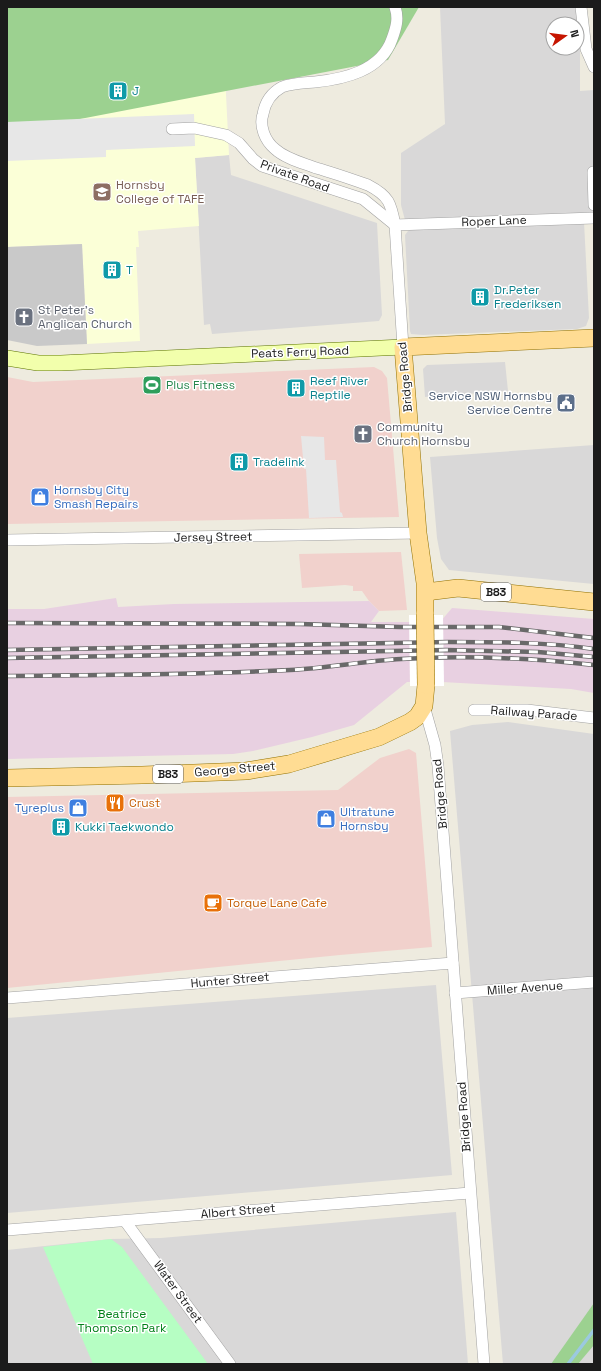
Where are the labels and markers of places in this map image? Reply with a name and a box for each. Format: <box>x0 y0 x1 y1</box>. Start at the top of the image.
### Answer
building icon: J <box>107 80 129 102</box>
place label: J <box>132 83 139 99</box>
place label: Hornsby College of TAFE <box>116 177 204 207</box>
school or university icon: Hornsby College of TAFE <box>91 181 113 203</box>
building icon: T <box>101 259 123 281</box>
place label: T <box>126 262 133 278</box>
place label: Dr.Peter Frederiksen <box>494 282 561 312</box>
building icon: Dr.Peter Frederiksen <box>469 286 491 308</box>
place label: St Peter's Anglican Church <box>38 302 132 332</box>
church icon: St Peter's Anglican Church <box>13 306 35 328</box>
place label: Reef River Reptile <box>310 373 369 403</box>
sports icon: Plus Fitness <box>141 374 163 396</box>
place label: Plus Fitness <box>166 377 235 393</box>
building icon: Reef River Reptile <box>285 377 307 399</box>
place label: Service NSW Hornsby Service Centre <box>429 388 552 418</box>
public building icon: Service NSW Hornsby Service Centre <box>555 392 577 414</box>
place label: Community Church Hornsby <box>377 419 470 449</box>
church icon: Community Church Hornsby <box>352 423 374 445</box>
building icon: Tradelink <box>228 451 250 473</box>
place label: Tradelink <box>253 454 305 470</box>
place label: Hornsby City Smash Repairs <box>54 482 138 512</box>
shop icon: Hornsby City Smash Repairs <box>29 486 51 508</box>
restaurant icon: Crust <box>104 792 126 814</box>
place label: Crust <box>129 795 160 811</box>
shop icon: Tyreplus <box>67 797 89 819</box>
place label: Tyreplus <box>15 800 64 816</box>
place label: Ultratune Hornsby <box>340 804 395 834</box>
shop icon: Ultratune Hornsby <box>315 808 337 830</box>
building icon: Kukki Taekwondo <box>50 816 72 838</box>
place label: Kukki Taekwondo <box>75 819 174 835</box>
cafe icon: Torque Lane Cafe <box>202 892 224 914</box>
place label: Torque Lane Cafe <box>227 895 327 911</box>

